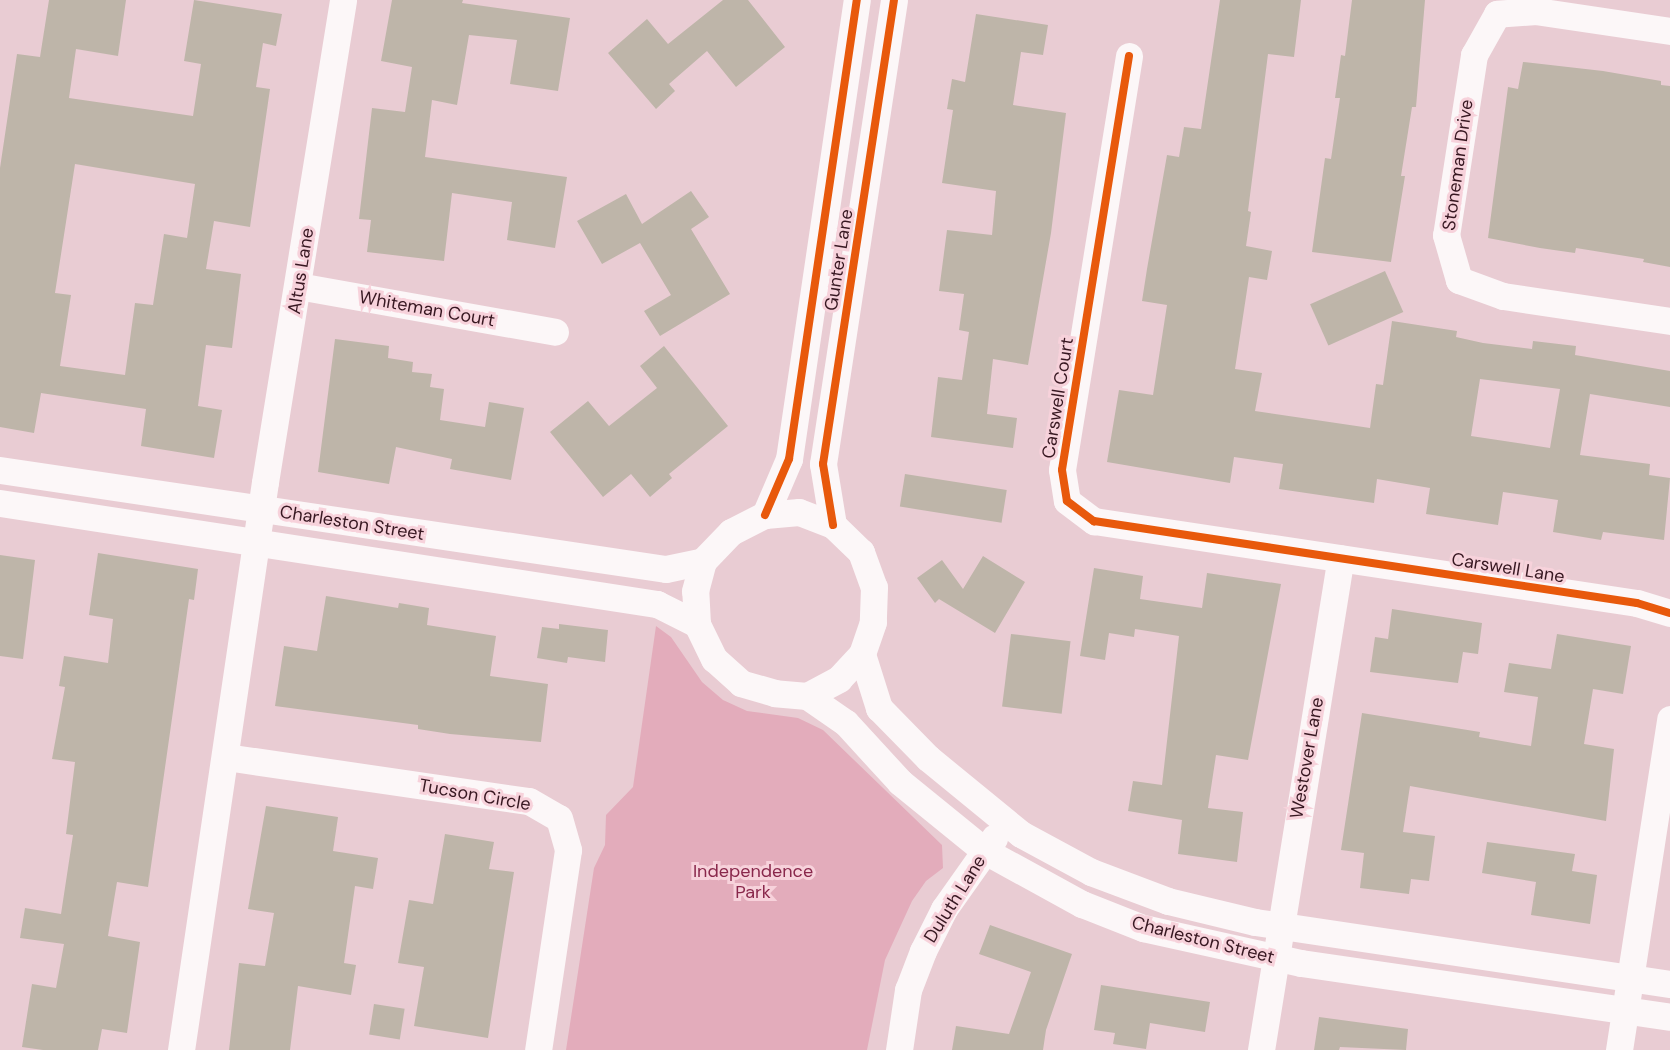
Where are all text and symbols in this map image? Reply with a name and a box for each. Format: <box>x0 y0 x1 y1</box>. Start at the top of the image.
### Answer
street label: Stoneman Drive <box>1438 98 1478 232</box>
street label: Gunter Lane <box>820 208 858 312</box>
street label: Altus Lane <box>284 226 318 316</box>
street label: Whiteman Court <box>357 286 497 332</box>
street label: Carswell Court <box>1038 336 1078 460</box>
street label: Charleston Street <box>278 501 426 545</box>
street label: Carswell Lane <box>1450 548 1566 588</box>
street label: Westover Lane <box>1286 696 1328 820</box>
street label: Tucson Circle <box>418 775 532 815</box>
street label: Duluth Lane <box>920 851 990 947</box>
park label: Independence Park <box>693 861 813 904</box>
street label: Charleston Street <box>1129 912 1277 968</box>

